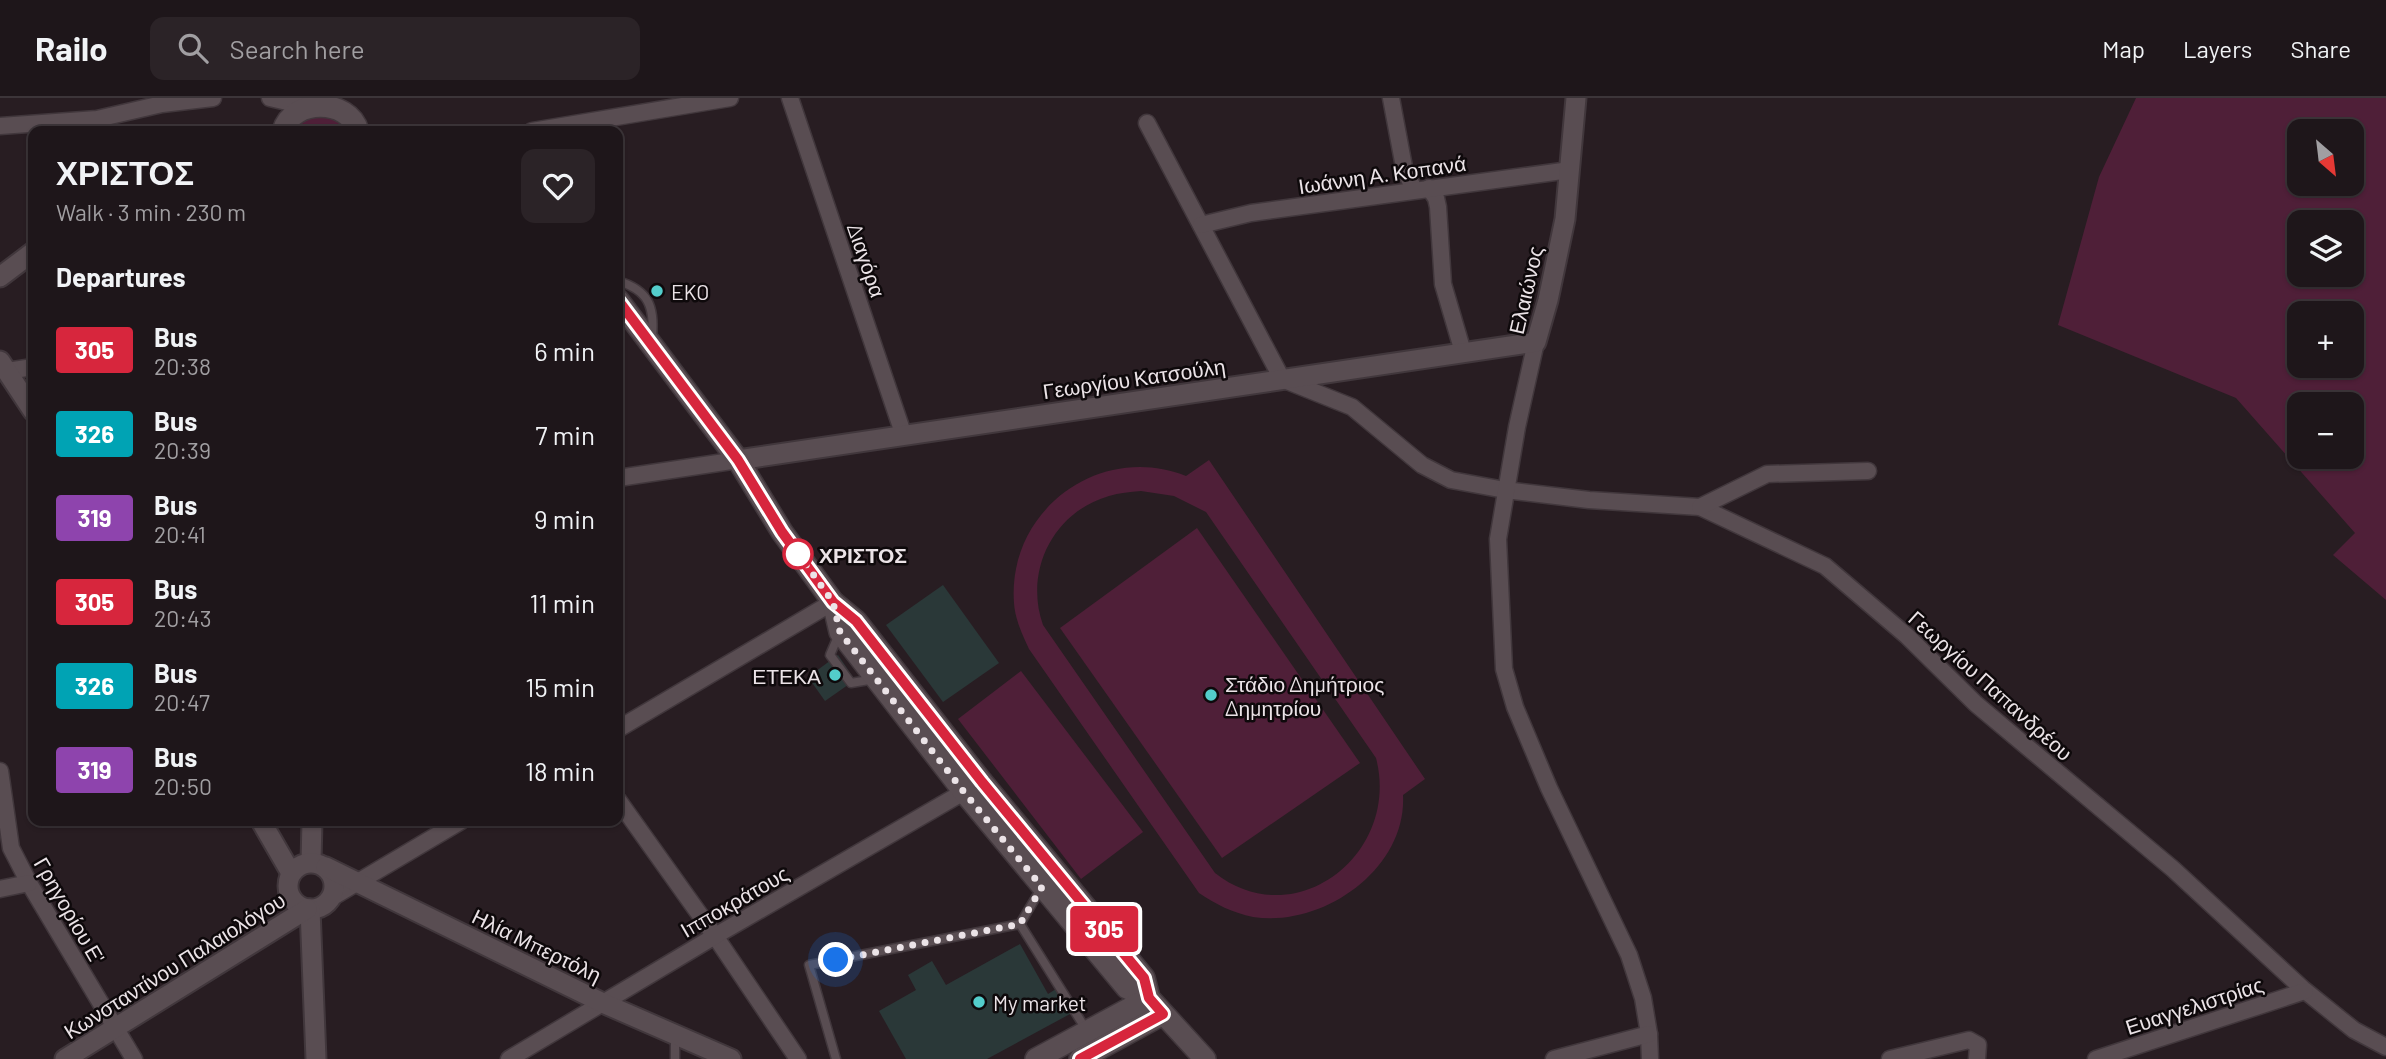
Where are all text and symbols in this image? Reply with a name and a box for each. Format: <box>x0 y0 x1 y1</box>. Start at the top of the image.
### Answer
search box <box>150 17 640 80</box>
text: Railo <box>35 28 108 68</box>
icon: search <box>174 29 212 67</box>
text: Search here <box>230 33 365 64</box>
text: Map <box>2102 34 2145 63</box>
text: Layers <box>2183 34 2252 63</box>
text: Share <box>2290 34 2351 63</box>
north arrow <box>2287 119 2364 196</box>
map controls <box>2287 119 2364 469</box>
button: heart <box>521 149 595 223</box>
street label: Ιωάννη Α. Κοπανά <box>1297 150 1467 198</box>
text: ΧΡΙΣΤΟΣ <box>56 152 194 192</box>
text: Walk · 3 min · 230 m <box>56 198 246 226</box>
button: layers <box>2287 210 2364 287</box>
street label: Διαγόρα <box>843 220 891 300</box>
street label: Ελαιώνος <box>1503 243 1547 337</box>
text: Departures <box>56 261 186 292</box>
place label: EKO <box>671 279 709 304</box>
marker: EKO <box>649 283 665 299</box>
button: + <box>2287 301 2364 378</box>
text: Bus <box>154 321 197 352</box>
text: 305 <box>75 335 114 364</box>
text: 6 min <box>534 335 595 366</box>
text: 20:38 <box>154 352 211 380</box>
street label: Γεωργίου Κατσούλη <box>1041 353 1227 403</box>
button: − <box>2287 392 2364 469</box>
text: Bus <box>154 405 197 436</box>
text: 326 <box>75 419 114 448</box>
text: 7 min <box>535 419 595 450</box>
text: 20:39 <box>154 436 211 464</box>
text: Bus <box>154 489 197 520</box>
text: 319 <box>77 503 112 532</box>
text: 9 min <box>534 503 595 534</box>
text: 20:41 <box>154 520 206 548</box>
marker: ΧΡΙΣΤΟΣ <box>783 539 813 569</box>
place label: ΧΡΙΣΤΟΣ <box>819 542 907 567</box>
text: Bus <box>154 573 197 604</box>
text: 305 <box>75 587 114 616</box>
text: 11 min <box>529 587 595 618</box>
text: 20:43 <box>154 604 212 632</box>
street label: Γεωργίου Παπανδρέου <box>1904 605 2078 765</box>
text: Bus <box>154 657 197 688</box>
place label: ΕΤΕΚΑ <box>752 663 821 688</box>
marker: ΕΤΕΚΑ <box>827 667 843 683</box>
text: 326 <box>75 671 114 700</box>
text: 15 min <box>525 671 595 702</box>
place label: Στάδιο Δημήτριος Δημητρίου <box>1225 671 1384 720</box>
marker: Στάδιο Δημήτριος Δημητρίου <box>1203 687 1219 703</box>
text: 20:47 <box>154 688 210 716</box>
text: Bus <box>154 741 197 772</box>
text: 319 <box>77 755 112 784</box>
text: 18 min <box>525 755 595 786</box>
text: 20:50 <box>154 772 212 800</box>
street label: Γρηγορίου Ε' <box>30 853 110 968</box>
street label: Ιπποκράτους <box>676 860 792 942</box>
street label: Κωνσταντίνου Παλαιολόγου <box>59 887 289 1043</box>
street label: Ηλία Μπερτόλη <box>468 903 606 987</box>
line badge: 305 <box>1064 906 1144 952</box>
text: 305 <box>1084 914 1124 943</box>
your location <box>818 942 853 977</box>
street label: Ευαγγελιστρίας <box>2122 971 2266 1039</box>
place label: My market <box>993 990 1086 1015</box>
marker: My market <box>971 994 987 1010</box>

